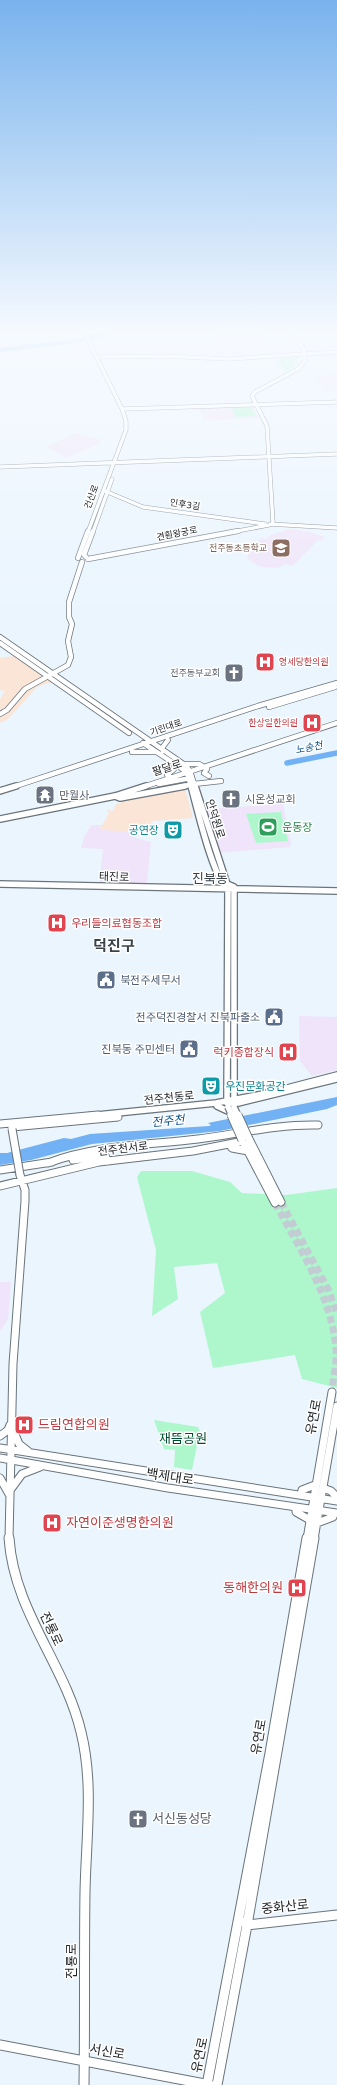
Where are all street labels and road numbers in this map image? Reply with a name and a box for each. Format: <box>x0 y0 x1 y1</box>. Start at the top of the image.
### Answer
street label: 건산로 <box>82 483 102 511</box>
street label: 인후3길 <box>169 497 201 513</box>
street label: 견훤왕궁로 <box>156 525 198 543</box>
street label: 기린대로 <box>149 717 183 739</box>
street label: 팔달로 <box>151 757 183 779</box>
street label: 안덕원로 <box>203 798 227 840</box>
street label: 태진로 <box>99 870 129 884</box>
street label: 전주천동로 <box>143 1089 195 1107</box>
street label: 전주천서로 <box>97 1139 149 1159</box>
street label: 유연로 <box>303 1398 325 1436</box>
street label: 백제대로 <box>145 1465 195 1489</box>
street label: 전룡로 <box>36 1609 66 1649</box>
street label: 유연로 <box>248 1718 270 1756</box>
street label: 중화산로 <box>260 1897 310 1917</box>
street label: 전룡로 <box>64 1943 80 1979</box>
street label: 유연로 <box>188 2036 212 2074</box>
street label: 서신로 <box>88 2041 126 2063</box>

